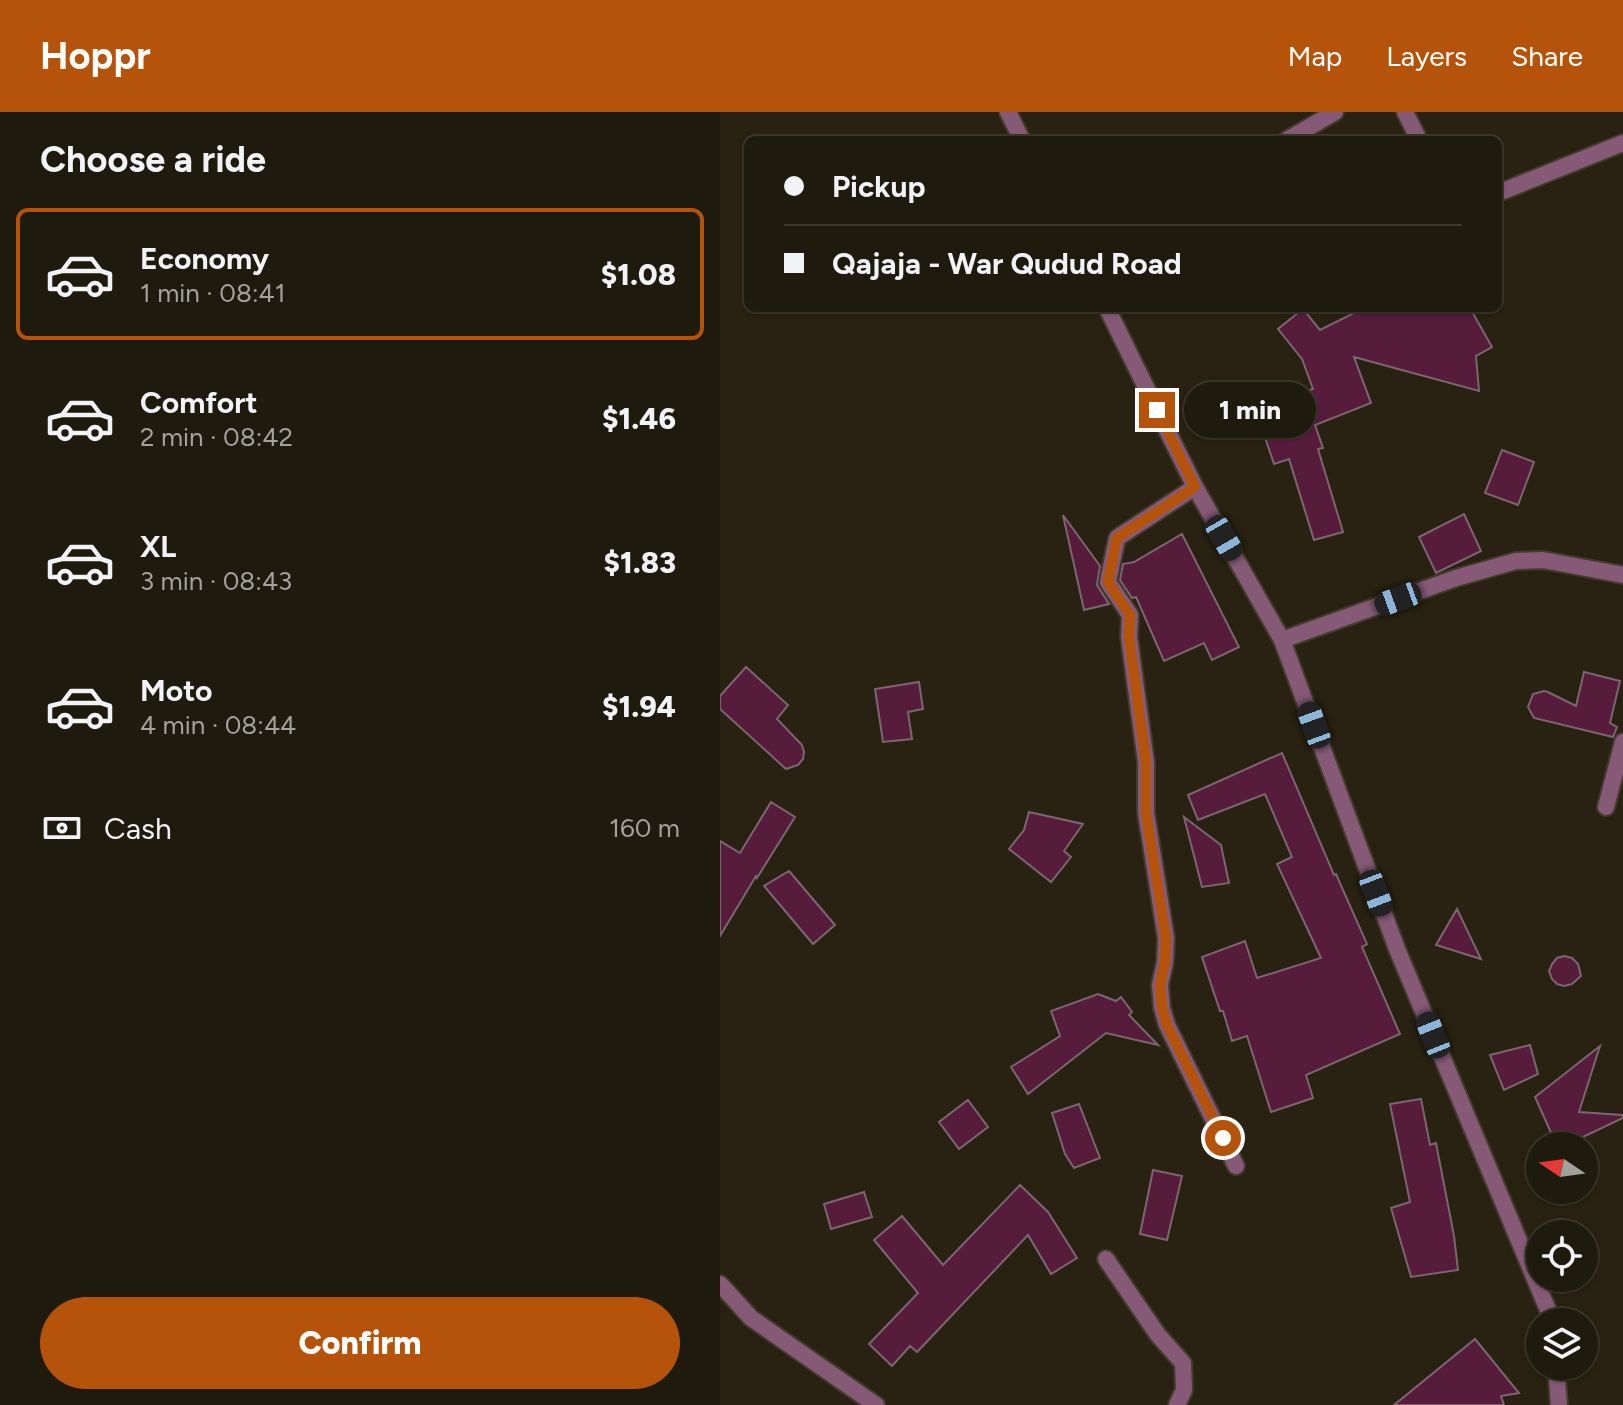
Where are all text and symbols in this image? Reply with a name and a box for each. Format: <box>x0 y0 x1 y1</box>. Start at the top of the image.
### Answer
text: Hoppr <box>40 33 151 79</box>
text: Map <box>1288 39 1342 73</box>
text: Layers <box>1386 39 1467 73</box>
text: Share <box>1511 39 1583 73</box>
text: Choose a ride <box>40 138 266 181</box>
text: Pickup <box>832 168 926 205</box>
icon: car <box>44 238 116 310</box>
text: Economy <box>140 240 269 277</box>
text: Qajaja - War Qudud Road <box>832 245 1182 282</box>
text: $1.08 <box>601 256 676 293</box>
text: 1 min · 08:41 <box>140 277 285 309</box>
icon: car <box>44 382 116 454</box>
callout: 1 min <box>1185 382 1317 438</box>
text: Comfort <box>140 384 258 421</box>
route end <box>1139 392 1175 428</box>
text: 1 min <box>1219 394 1281 426</box>
text: $1.46 <box>602 400 676 437</box>
text: 2 min · 08:42 <box>140 421 293 453</box>
car <box>1202 511 1246 565</box>
icon: car <box>44 526 116 598</box>
text: XL <box>140 528 176 565</box>
text: $1.83 <box>604 544 676 581</box>
text: 3 min · 08:43 <box>140 565 292 597</box>
car <box>1371 580 1425 618</box>
icon: car <box>44 670 116 742</box>
text: Moto <box>140 672 212 709</box>
text: $1.94 <box>602 688 676 725</box>
car <box>1295 698 1333 752</box>
text: 4 min · 08:44 <box>140 709 296 741</box>
icon: cash <box>40 806 84 850</box>
text: Cash <box>104 810 172 847</box>
text: 160 m <box>609 812 680 844</box>
car <box>1356 866 1396 920</box>
car <box>1413 1008 1453 1062</box>
route start <box>1205 1120 1241 1156</box>
north arrow <box>1526 1132 1598 1204</box>
map controls <box>1526 1132 1598 1380</box>
button: locate <box>1526 1220 1598 1292</box>
button: Confirm <box>40 1297 680 1389</box>
button: layers <box>1526 1308 1598 1380</box>

